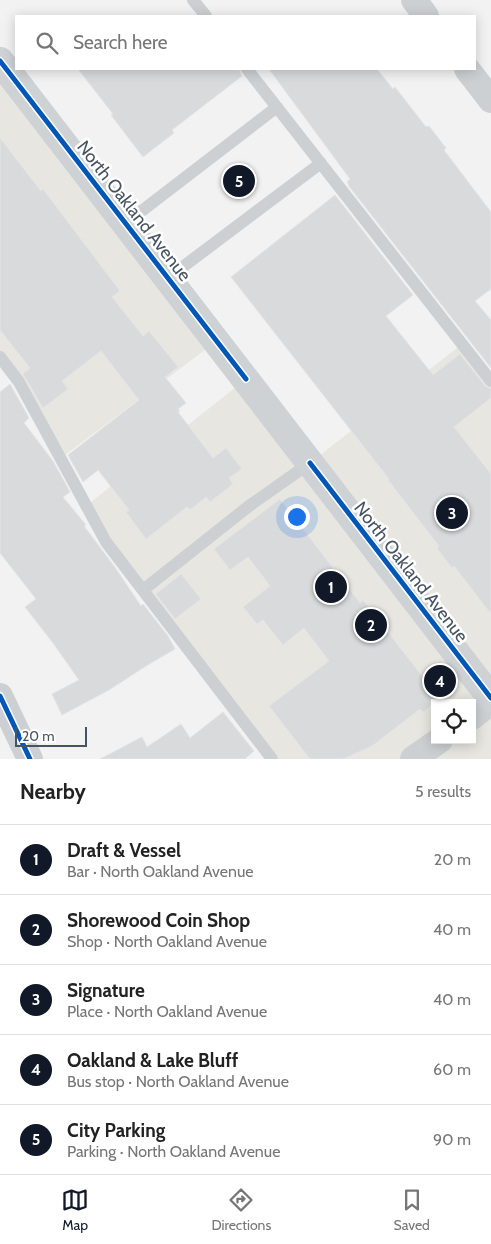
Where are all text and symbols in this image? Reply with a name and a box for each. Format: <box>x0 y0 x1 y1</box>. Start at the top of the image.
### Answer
search box <box>15 15 476 70</box>
icon: search <box>33 29 61 57</box>
text: Search here <box>73 31 167 54</box>
street label: North Oakland Avenue <box>72 136 196 286</box>
pin: 5 <box>223 162 255 200</box>
pin: 3 <box>436 494 468 532</box>
street label: North Oakland Avenue <box>349 497 473 647</box>
your location <box>284 504 310 530</box>
pin: 1 <box>315 568 347 606</box>
pin: 2 <box>355 606 387 644</box>
pin: 4 <box>424 662 456 700</box>
map controls <box>431 699 476 744</box>
button: locate <box>431 699 476 744</box>
scale bar <box>15 724 88 747</box>
text: 20 m <box>22 727 55 745</box>
text: Nearby <box>20 779 86 804</box>
text: 5 results <box>415 782 471 801</box>
text: Draft & Vessel <box>67 839 181 862</box>
text: 1 <box>33 850 39 869</box>
text: 20 m <box>434 850 471 869</box>
text: Bar · North Oakland Avenue <box>67 862 254 881</box>
text: Shorewood Coin Shop <box>67 909 250 932</box>
text: 2 <box>32 920 40 939</box>
text: 40 m <box>433 920 471 939</box>
text: Shop · North Oakland Avenue <box>67 932 267 951</box>
text: Signature <box>67 979 145 1002</box>
text: 3 <box>32 990 40 1009</box>
text: 40 m <box>433 990 471 1009</box>
text: Place · North Oakland Avenue <box>67 1002 267 1021</box>
text: Oakland & Lake Bluff <box>67 1049 238 1072</box>
text: 4 <box>31 1060 41 1079</box>
text: 60 m <box>433 1060 471 1079</box>
text: Bus stop · North Oakland Avenue <box>67 1072 289 1091</box>
text: City Parking <box>67 1119 165 1142</box>
text: 5 <box>32 1130 40 1149</box>
text: 90 m <box>433 1130 471 1149</box>
text: Parking · North Oakland Avenue <box>67 1142 280 1161</box>
tab: Map <box>61 1186 89 1234</box>
tab: Directions <box>211 1186 271 1234</box>
tab: Saved <box>393 1186 430 1234</box>

